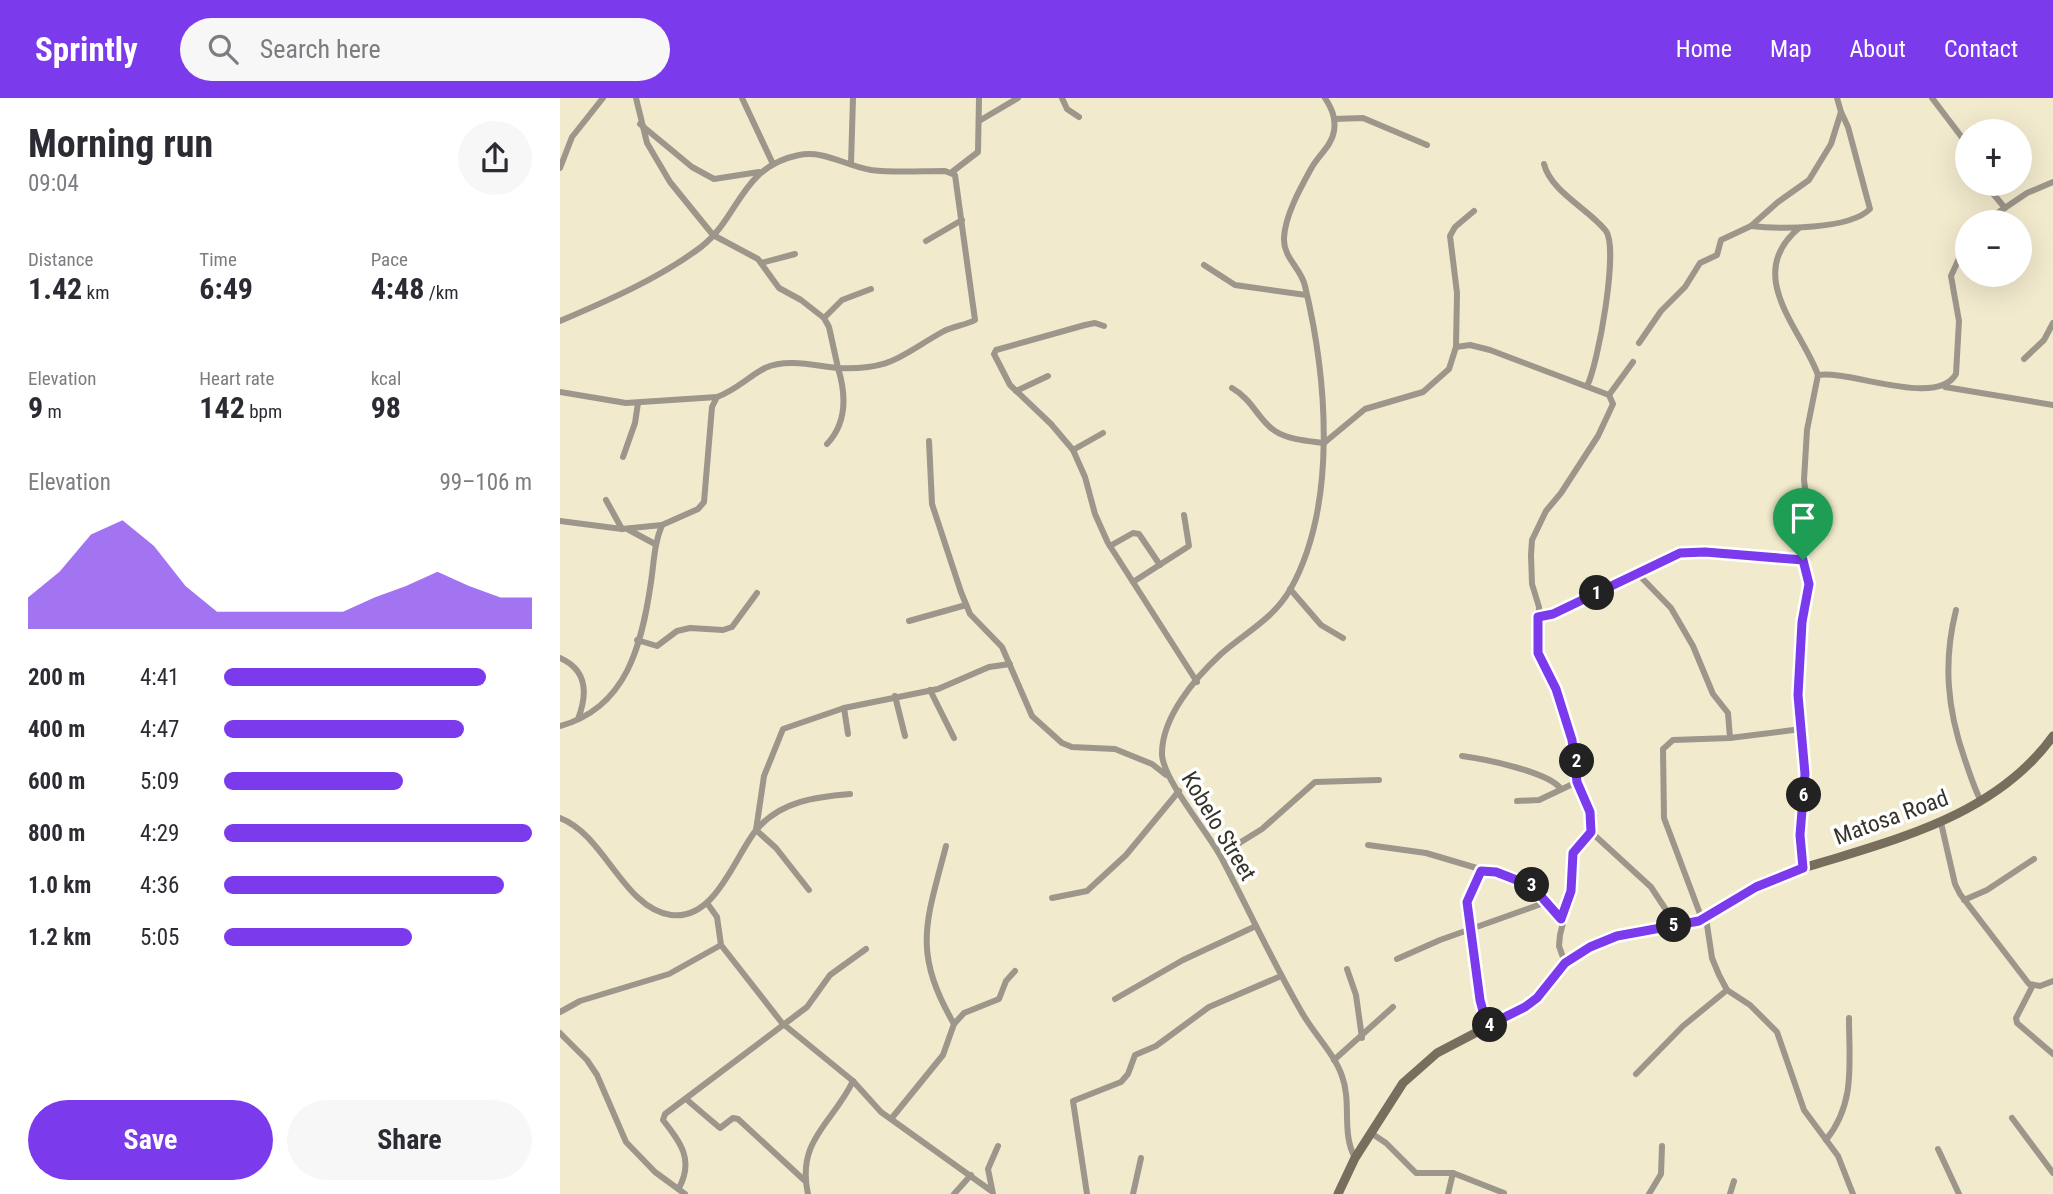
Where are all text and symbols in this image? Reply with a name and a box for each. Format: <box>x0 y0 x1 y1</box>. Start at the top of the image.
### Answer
search box <box>180 18 670 81</box>
text: Sprintly <box>35 30 138 69</box>
icon: search <box>204 30 242 68</box>
text: Search here <box>260 34 381 64</box>
text: Home <box>1676 35 1732 63</box>
text: Map <box>1770 35 1812 63</box>
text: About <box>1850 35 1906 63</box>
text: Contact <box>1944 35 2018 63</box>
map controls <box>1955 119 2032 287</box>
button: + <box>1955 119 2032 196</box>
button: share <box>458 121 532 195</box>
text: Morning run <box>28 122 213 166</box>
text: 09:04 <box>28 170 79 197</box>
button: − <box>1955 210 2032 287</box>
text: Distance <box>28 248 93 271</box>
text: Time <box>199 248 237 271</box>
text: Pace <box>371 248 408 271</box>
text: 1.42 <box>28 271 82 306</box>
text: 6:49 <box>199 271 253 306</box>
text: 4:48 <box>371 271 424 306</box>
text: km <box>82 281 109 304</box>
text: /km <box>424 281 459 304</box>
text: Elevation <box>28 367 96 390</box>
text: Heart rate <box>199 367 274 390</box>
text: kcal <box>371 367 401 390</box>
text: 9 <box>28 390 43 425</box>
text: 142 <box>199 390 245 425</box>
text: 98 <box>371 390 401 425</box>
text: m <box>43 400 62 423</box>
text: bpm <box>245 400 282 423</box>
text: Elevation <box>28 469 111 496</box>
text: 99–106 m <box>439 469 532 496</box>
pin <box>1773 488 1833 560</box>
icon: arrive <box>1784 499 1822 537</box>
pin: 1 <box>1580 575 1614 610</box>
text: 1 <box>1592 581 1601 604</box>
text: 200 m <box>28 664 85 691</box>
text: 4:41 <box>140 664 179 691</box>
text: 400 m <box>28 716 85 743</box>
text: 4:47 <box>140 716 179 743</box>
pin: 2 <box>1560 744 1594 778</box>
text: 2 <box>1572 749 1581 772</box>
street label: Kobelo Street <box>1176 767 1262 885</box>
text: 600 m <box>28 768 85 795</box>
text: 5:09 <box>140 768 179 795</box>
pin: 6 <box>1786 778 1822 812</box>
text: 6 <box>1799 783 1808 806</box>
street label: Matosa Road <box>1830 784 1952 851</box>
text: 800 m <box>28 820 85 847</box>
text: 4:29 <box>140 820 179 847</box>
pin: 3 <box>1514 868 1550 902</box>
text: 1.0 km <box>28 872 91 899</box>
text: 4:36 <box>140 872 179 899</box>
text: 3 <box>1527 873 1536 896</box>
pin: 5 <box>1656 908 1692 942</box>
text: 5 <box>1669 913 1678 936</box>
text: 1.2 km <box>28 924 91 951</box>
text: 5:05 <box>140 924 179 951</box>
pin: 4 <box>1472 1007 1508 1042</box>
text: 4 <box>1485 1013 1494 1036</box>
button: Save <box>28 1100 273 1180</box>
button: Share <box>287 1100 532 1180</box>

